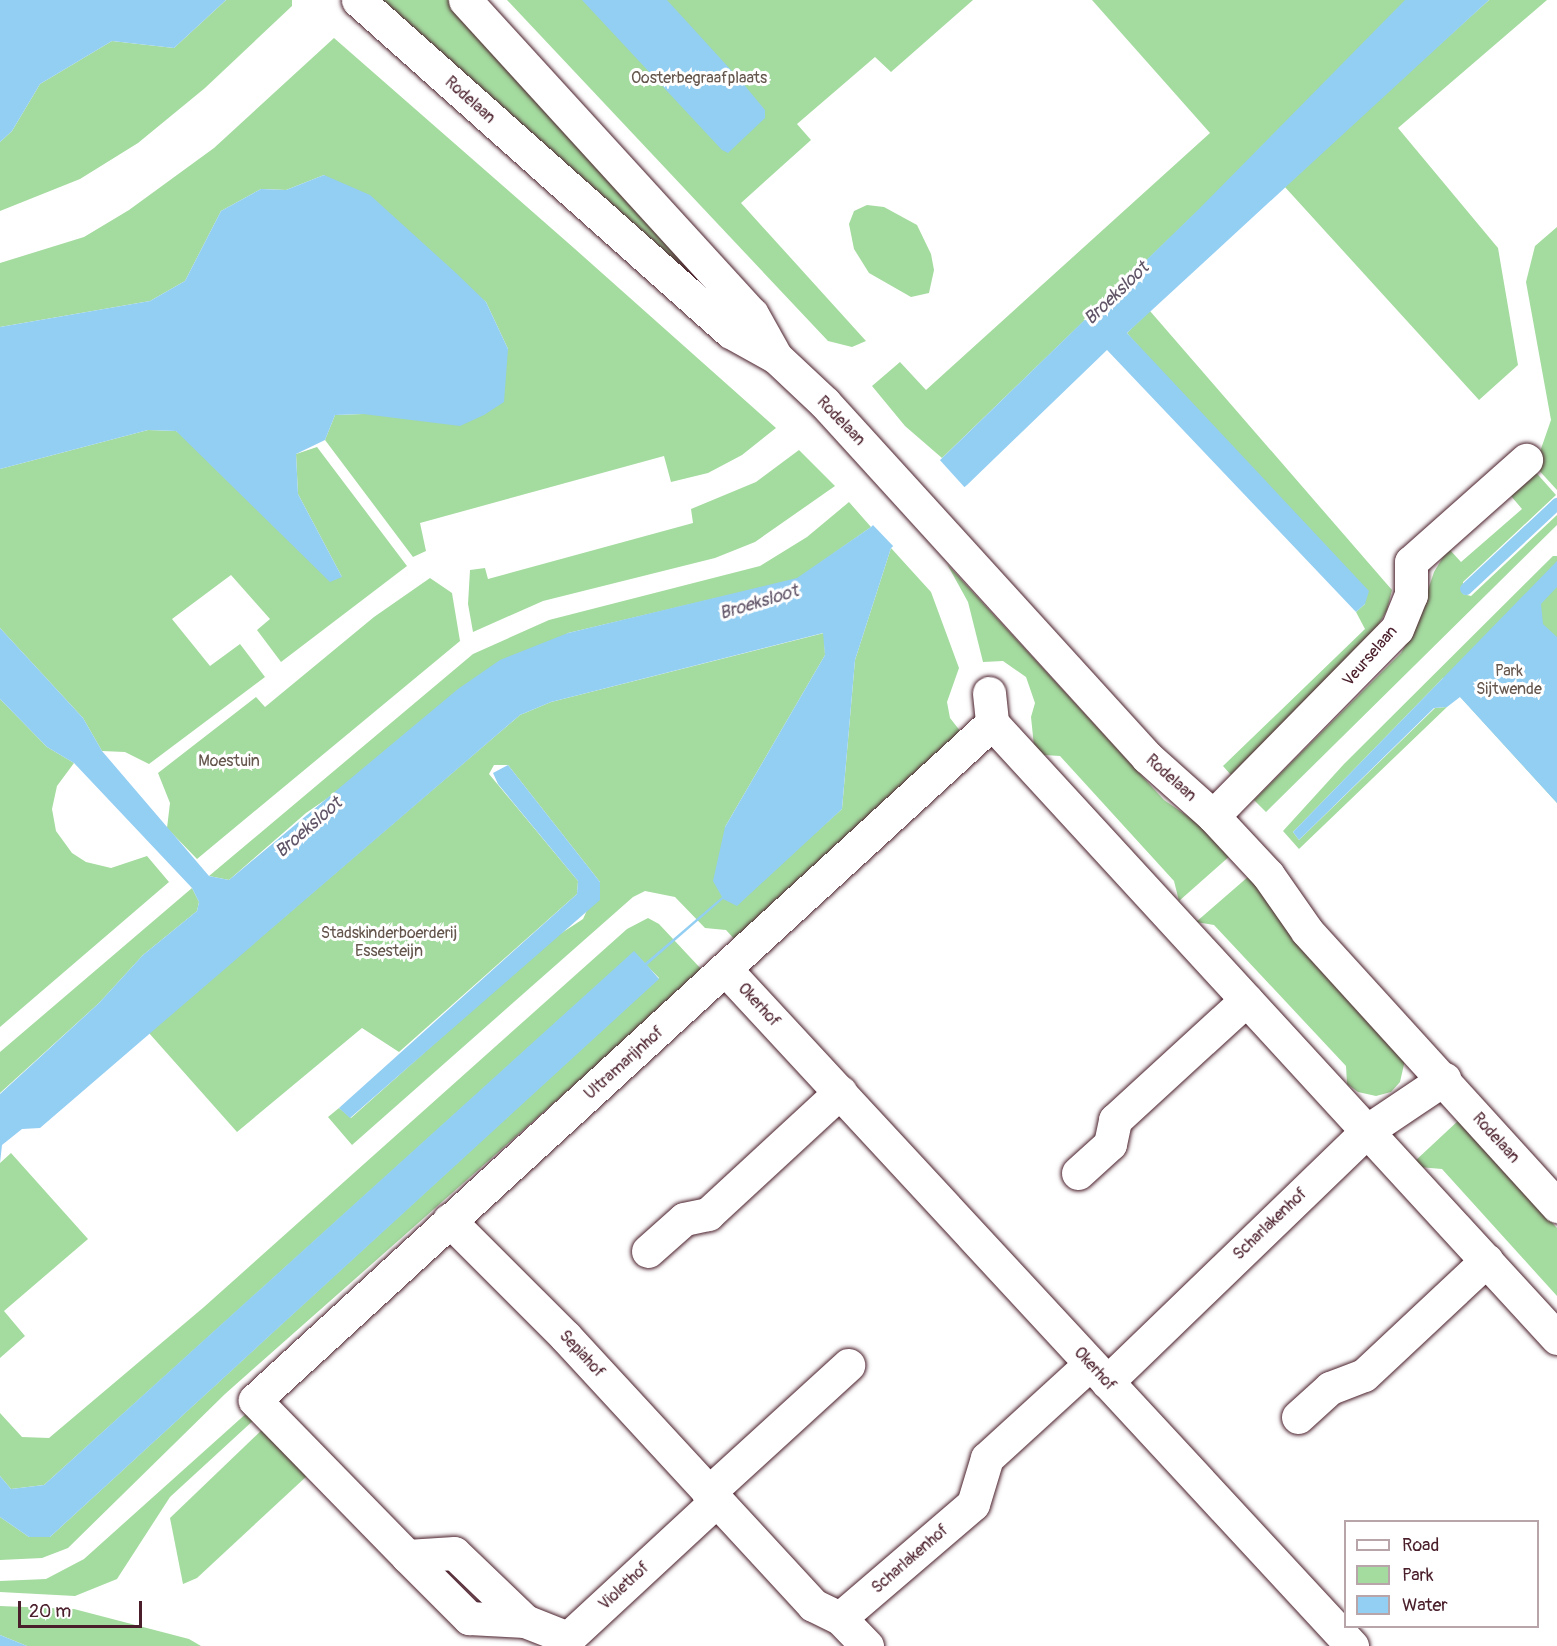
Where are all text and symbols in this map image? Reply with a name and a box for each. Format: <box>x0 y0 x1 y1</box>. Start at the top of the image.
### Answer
park label: Oosterbegraafplaats <box>631 68 767 88</box>
street label: Rodelaan <box>441 72 499 128</box>
water label: Broeksloot <box>1080 258 1154 330</box>
street label: Rodelaan <box>813 392 869 450</box>
water label: Broeksloot <box>717 581 801 625</box>
street label: Veurselaan <box>1339 622 1401 690</box>
park label: Park Sijtwende <box>1476 661 1542 699</box>
street label: Rodelaan <box>1142 750 1200 806</box>
park label: Moestuin <box>198 751 260 771</box>
water label: Broeksloot <box>271 793 347 863</box>
park label: Stadskinderboerderij Essesteijn <box>321 923 457 961</box>
street label: Okerhof <box>734 979 784 1031</box>
street label: Ultramarijnhof <box>580 1022 668 1104</box>
street label: Rodelaan <box>1468 1109 1524 1167</box>
street label: Scharlakenhof <box>1229 1184 1311 1264</box>
street label: Sepiahof <box>555 1326 609 1382</box>
street label: Okerhof <box>1070 1343 1120 1395</box>
legend <box>1344 1520 1539 1628</box>
street label: Scharlakenhof <box>868 1521 952 1597</box>
text: Road <box>1402 1534 1439 1557</box>
street label: Violethof <box>595 1558 653 1614</box>
text: Park <box>1402 1564 1434 1587</box>
scale bar <box>21 1589 146 1627</box>
text: Water <box>1402 1594 1448 1617</box>
text: 20 m <box>29 1600 71 1623</box>

